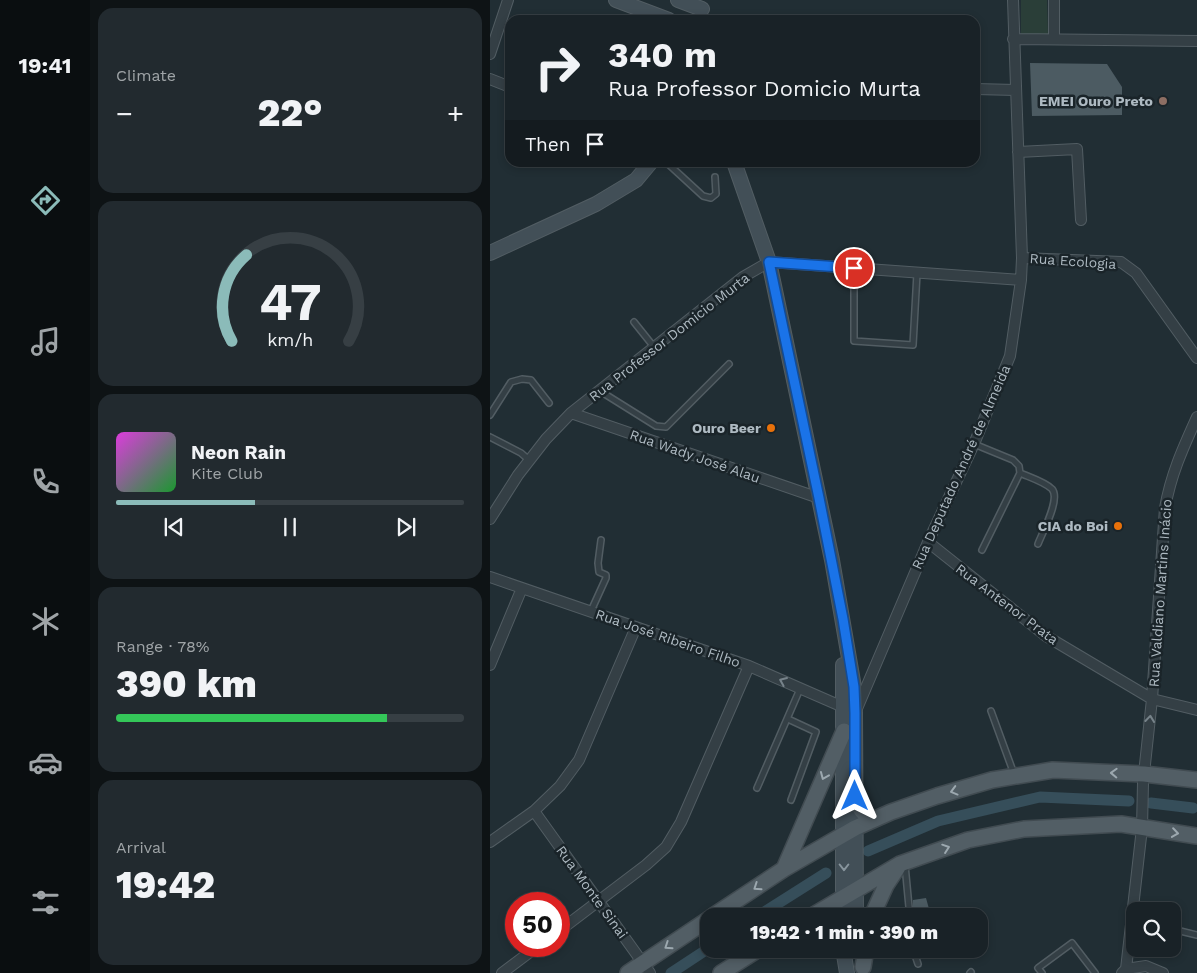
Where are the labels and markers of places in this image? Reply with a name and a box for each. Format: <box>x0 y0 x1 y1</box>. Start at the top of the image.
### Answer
place label: EMEI Ouro Preto <box>1039 93 1153 109</box>
marker: EMEI Ouro Preto <box>1157 95 1169 107</box>
pin <box>833 247 875 289</box>
place label: Ouro Beer <box>692 420 761 436</box>
marker: Ouro Beer <box>765 422 777 434</box>
place label: CIA do Boi <box>1038 518 1108 534</box>
marker: CIA do Boi <box>1112 520 1124 532</box>

